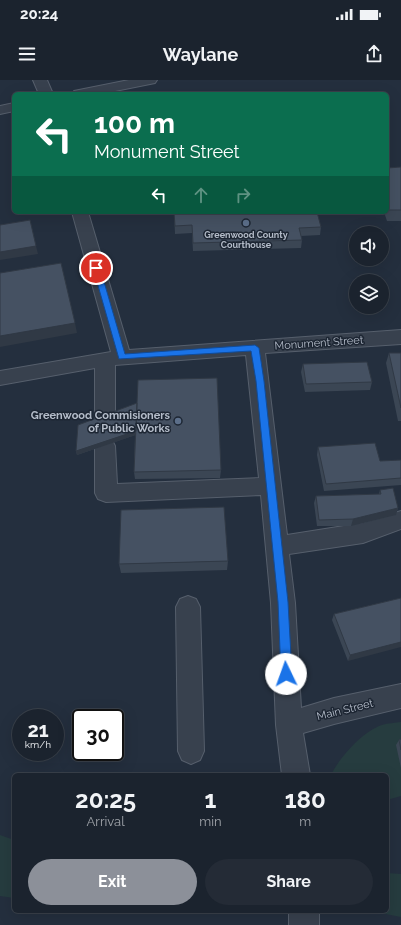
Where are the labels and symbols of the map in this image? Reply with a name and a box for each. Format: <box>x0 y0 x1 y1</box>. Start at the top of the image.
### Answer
marker: Greenwood County Courthouse <box>241 218 251 228</box>
place label: Greenwood County Courthouse <box>204 230 288 250</box>
pin <box>79 251 113 285</box>
street label: Monument Street <box>274 333 364 353</box>
place label: Greenwood Commisioners of Public Works <box>31 409 171 435</box>
marker: Greenwood Commisioners of Public Works <box>173 416 183 426</box>
position arrow <box>265 653 307 695</box>
street label: Main Street <box>315 697 375 723</box>
speed limit sign: 30 <box>72 709 124 761</box>

